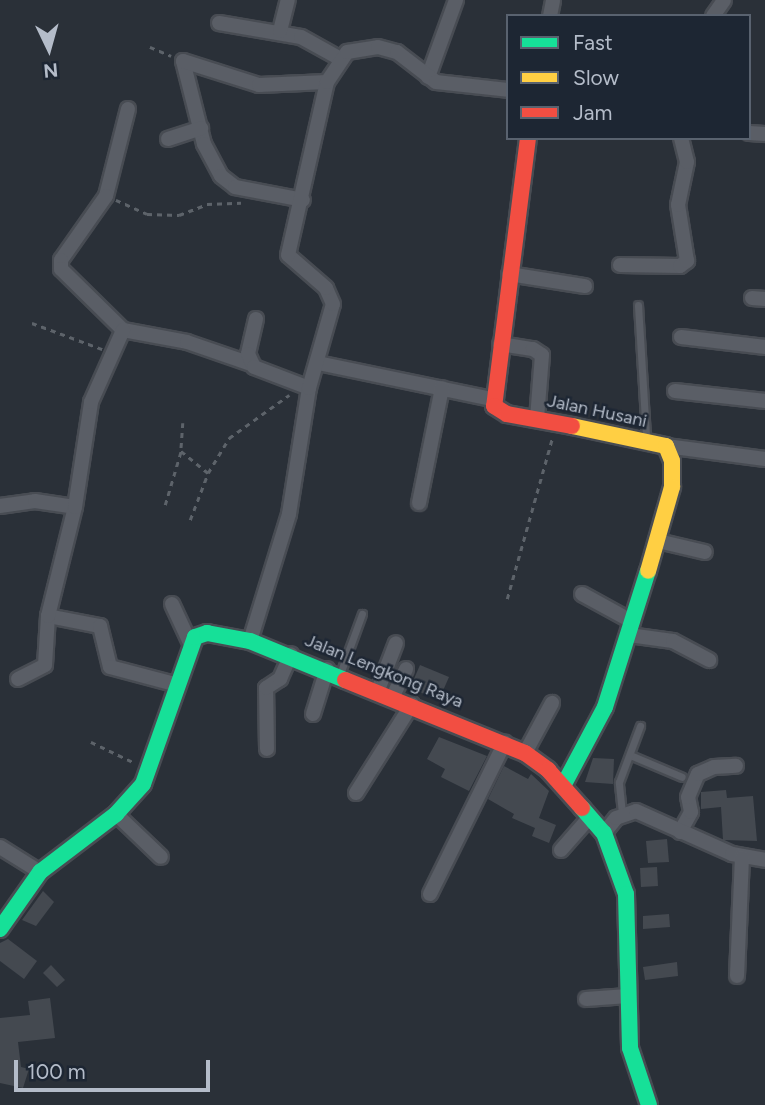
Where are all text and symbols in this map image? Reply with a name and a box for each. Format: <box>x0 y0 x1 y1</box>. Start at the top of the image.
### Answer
north arrow <box>14 14 84 84</box>
legend <box>506 14 751 140</box>
text: Fast <box>573 30 613 55</box>
text: N <box>43 58 59 83</box>
text: Slow <box>573 65 619 90</box>
text: Jam <box>573 100 612 125</box>
street label: Jalan Husani <box>545 390 649 432</box>
street label: Jalan Lengkong Raya <box>302 629 466 713</box>
scale bar <box>18 1046 214 1090</box>
text: 100 m <box>27 1059 86 1084</box>

